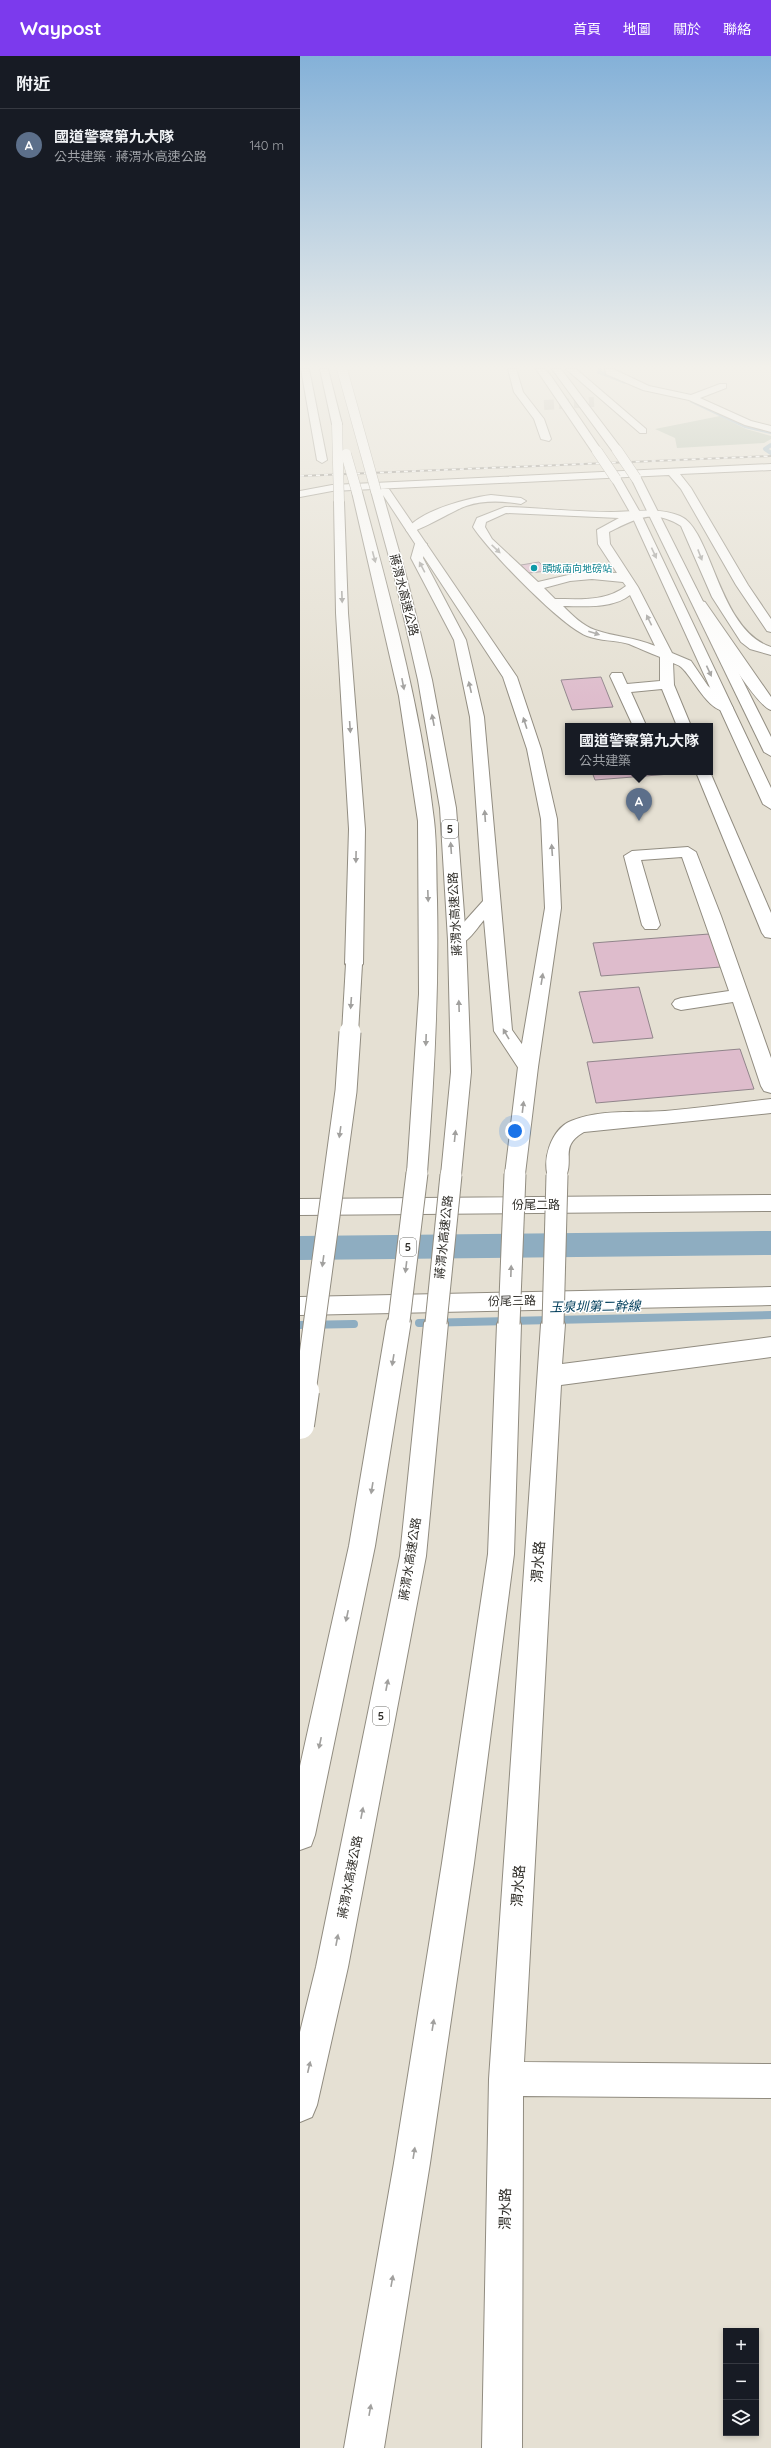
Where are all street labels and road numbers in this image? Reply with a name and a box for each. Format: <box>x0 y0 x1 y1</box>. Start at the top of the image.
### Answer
street label: 蔣渭水高速公路 <box>387 552 422 637</box>
road number: 5 <box>442 820 458 838</box>
street label: 蔣渭水高速公路 <box>445 872 464 956</box>
street label: 蔣渭水高速公路 <box>432 1194 455 1280</box>
street label: 份尾二路 <box>512 1197 560 1212</box>
road number: 5 <box>400 1238 416 1256</box>
street label: 份尾三路 <box>488 1293 536 1308</box>
street label: 蔣渭水高速公路 <box>396 1516 423 1602</box>
street label: 渭水路 <box>528 1540 548 1584</box>
road number: 5 <box>373 1707 389 1725</box>
street label: 蔣渭水高速公路 <box>334 1834 365 1920</box>
street label: 渭水路 <box>508 1864 528 1908</box>
street label: 渭水路 <box>496 2188 514 2230</box>

